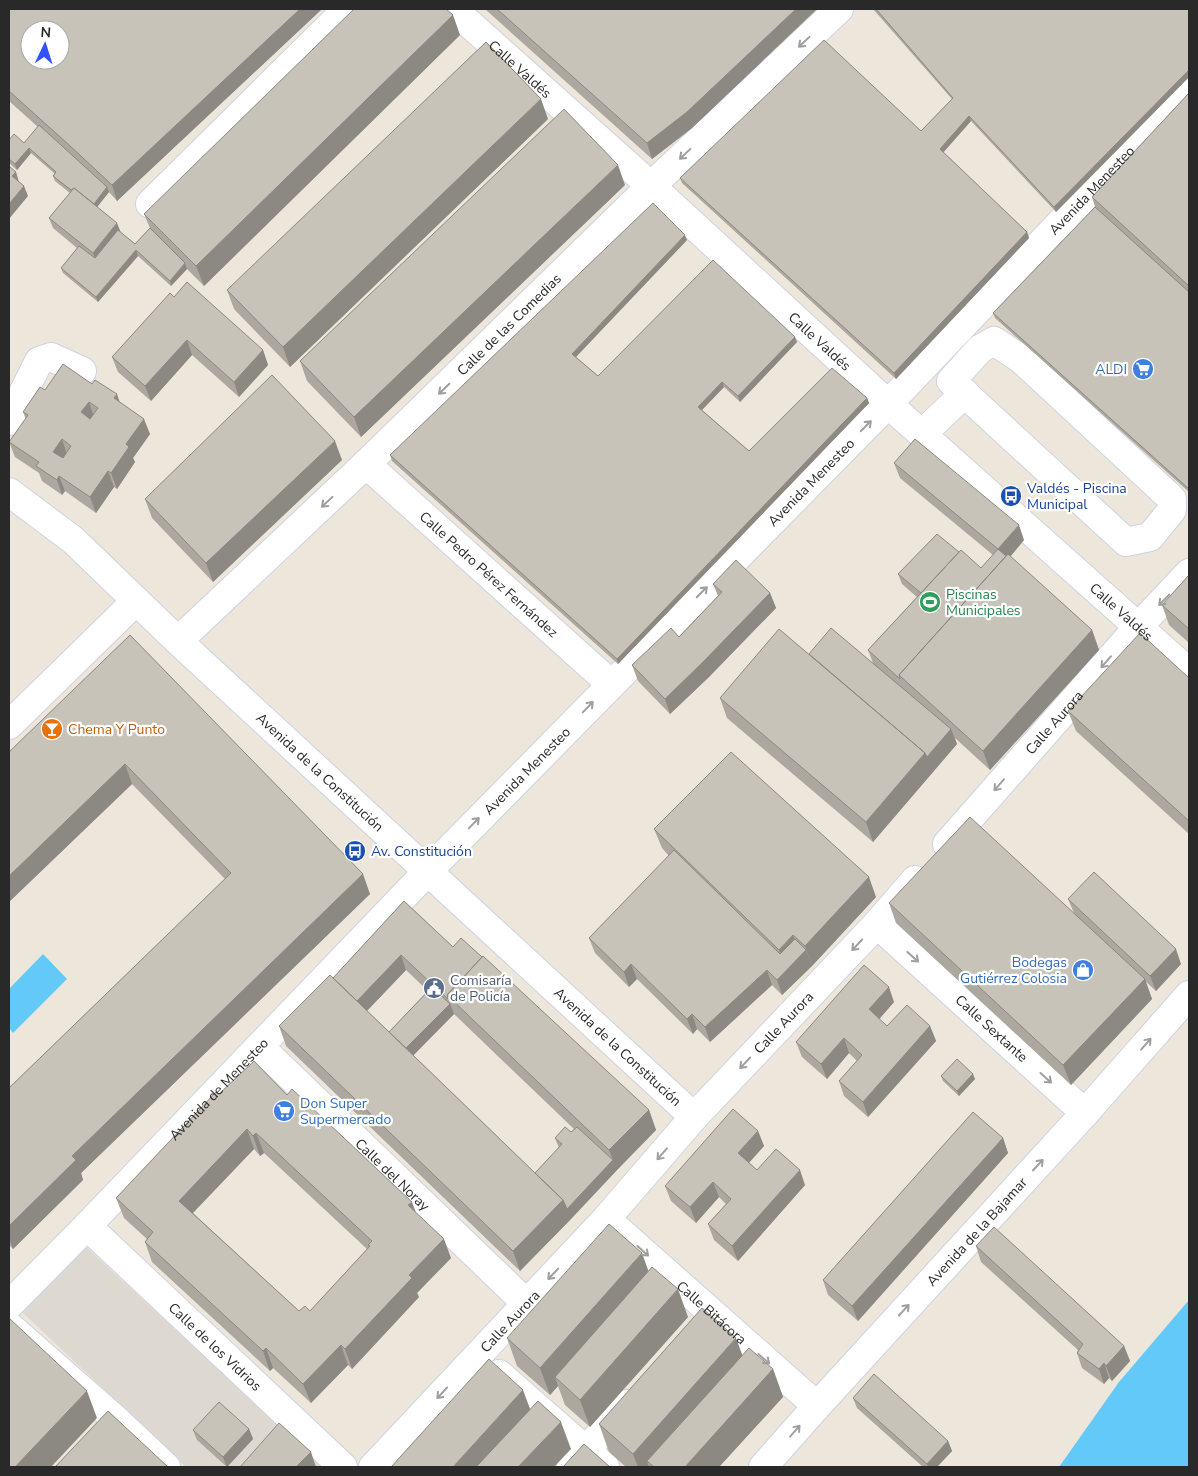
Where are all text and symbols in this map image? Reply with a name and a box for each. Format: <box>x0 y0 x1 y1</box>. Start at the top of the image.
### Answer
north arrow <box>20 20 70 70</box>
text: N <box>40 23 52 42</box>
street label: Calle Valdés <box>484 36 556 102</box>
one-way arrow <box>797 36 810 48</box>
street label: Avenida Menesteo <box>1045 141 1139 239</box>
one-way arrow <box>679 148 692 160</box>
street label: Calle de las Comedias <box>453 269 566 380</box>
street label: Calle Valdés <box>784 308 855 375</box>
supermarket icon: ALDI <box>1131 357 1155 381</box>
place label: ALDI <box>1095 360 1127 379</box>
one-way arrow <box>437 383 450 395</box>
one-way arrow <box>859 421 871 433</box>
street label: Avenida Menesteo <box>763 434 859 530</box>
place label: Valdés - Piscina Municipal <box>1026 479 1127 514</box>
bus stop icon: Valdés - Piscina Municipal <box>999 484 1023 508</box>
one-way arrow <box>320 496 333 508</box>
street label: Calle Pedro Pérez Fernández <box>415 507 563 642</box>
street label: Calle Valdés <box>1086 579 1157 645</box>
one-way arrow <box>696 585 708 598</box>
place label: Piscinas Municipales <box>946 585 1021 620</box>
sports icon: Piscinas Municipales <box>918 590 942 614</box>
one-way arrow <box>1158 593 1170 606</box>
one-way arrow <box>1101 656 1112 669</box>
street label: Calle Aurora <box>1021 686 1087 758</box>
one-way arrow <box>582 701 594 714</box>
street label: Avenida de la Constitución <box>252 708 388 836</box>
bar icon: Chema Y Punto <box>40 717 64 741</box>
place label: Chema Y Punto <box>68 720 165 739</box>
street label: Avenida Menesteo <box>479 722 575 819</box>
one-way arrow <box>994 778 1005 791</box>
one-way arrow <box>468 818 480 830</box>
bus stop icon: Av. Constitución <box>343 839 367 863</box>
place label: Av. Constitución <box>371 842 472 861</box>
one-way arrow <box>851 939 863 952</box>
one-way arrow <box>907 951 919 963</box>
place label: Bodegas Gutiérrez Colosia <box>960 953 1067 988</box>
shop icon: Bodegas Gutiérrez Colosia <box>1071 958 1095 982</box>
place label: Comisaría de Policía <box>450 971 512 1006</box>
public building icon: Comisaría de Policía <box>422 976 446 1000</box>
street label: Avenida de la Constitución <box>550 983 686 1110</box>
street label: Calle Aurora <box>749 987 818 1058</box>
street label: Calle Sextante <box>951 990 1032 1066</box>
street label: Avenida de Menesteo <box>165 1033 273 1144</box>
one-way arrow <box>1140 1037 1152 1050</box>
one-way arrow <box>739 1057 751 1070</box>
one-way arrow <box>1040 1072 1053 1084</box>
place label: Don Super Supermercado <box>300 1094 391 1129</box>
supermarket icon: Don Super Supermercado <box>272 1099 296 1123</box>
street label: Calle del Noray <box>351 1134 435 1216</box>
one-way arrow <box>657 1147 668 1160</box>
one-way arrow <box>1032 1158 1044 1171</box>
street label: Avenida de la Bajamar <box>922 1173 1031 1290</box>
one-way arrow <box>636 1245 649 1257</box>
one-way arrow <box>547 1268 559 1281</box>
street label: Calle Bitácora <box>672 1276 751 1349</box>
street label: Calle Aurora <box>476 1286 544 1357</box>
street label: Calle de los Vidrios <box>164 1298 266 1395</box>
one-way arrow <box>898 1304 910 1317</box>
one-way arrow <box>757 1353 770 1364</box>
one-way arrow <box>436 1387 448 1399</box>
one-way arrow <box>789 1424 801 1437</box>

